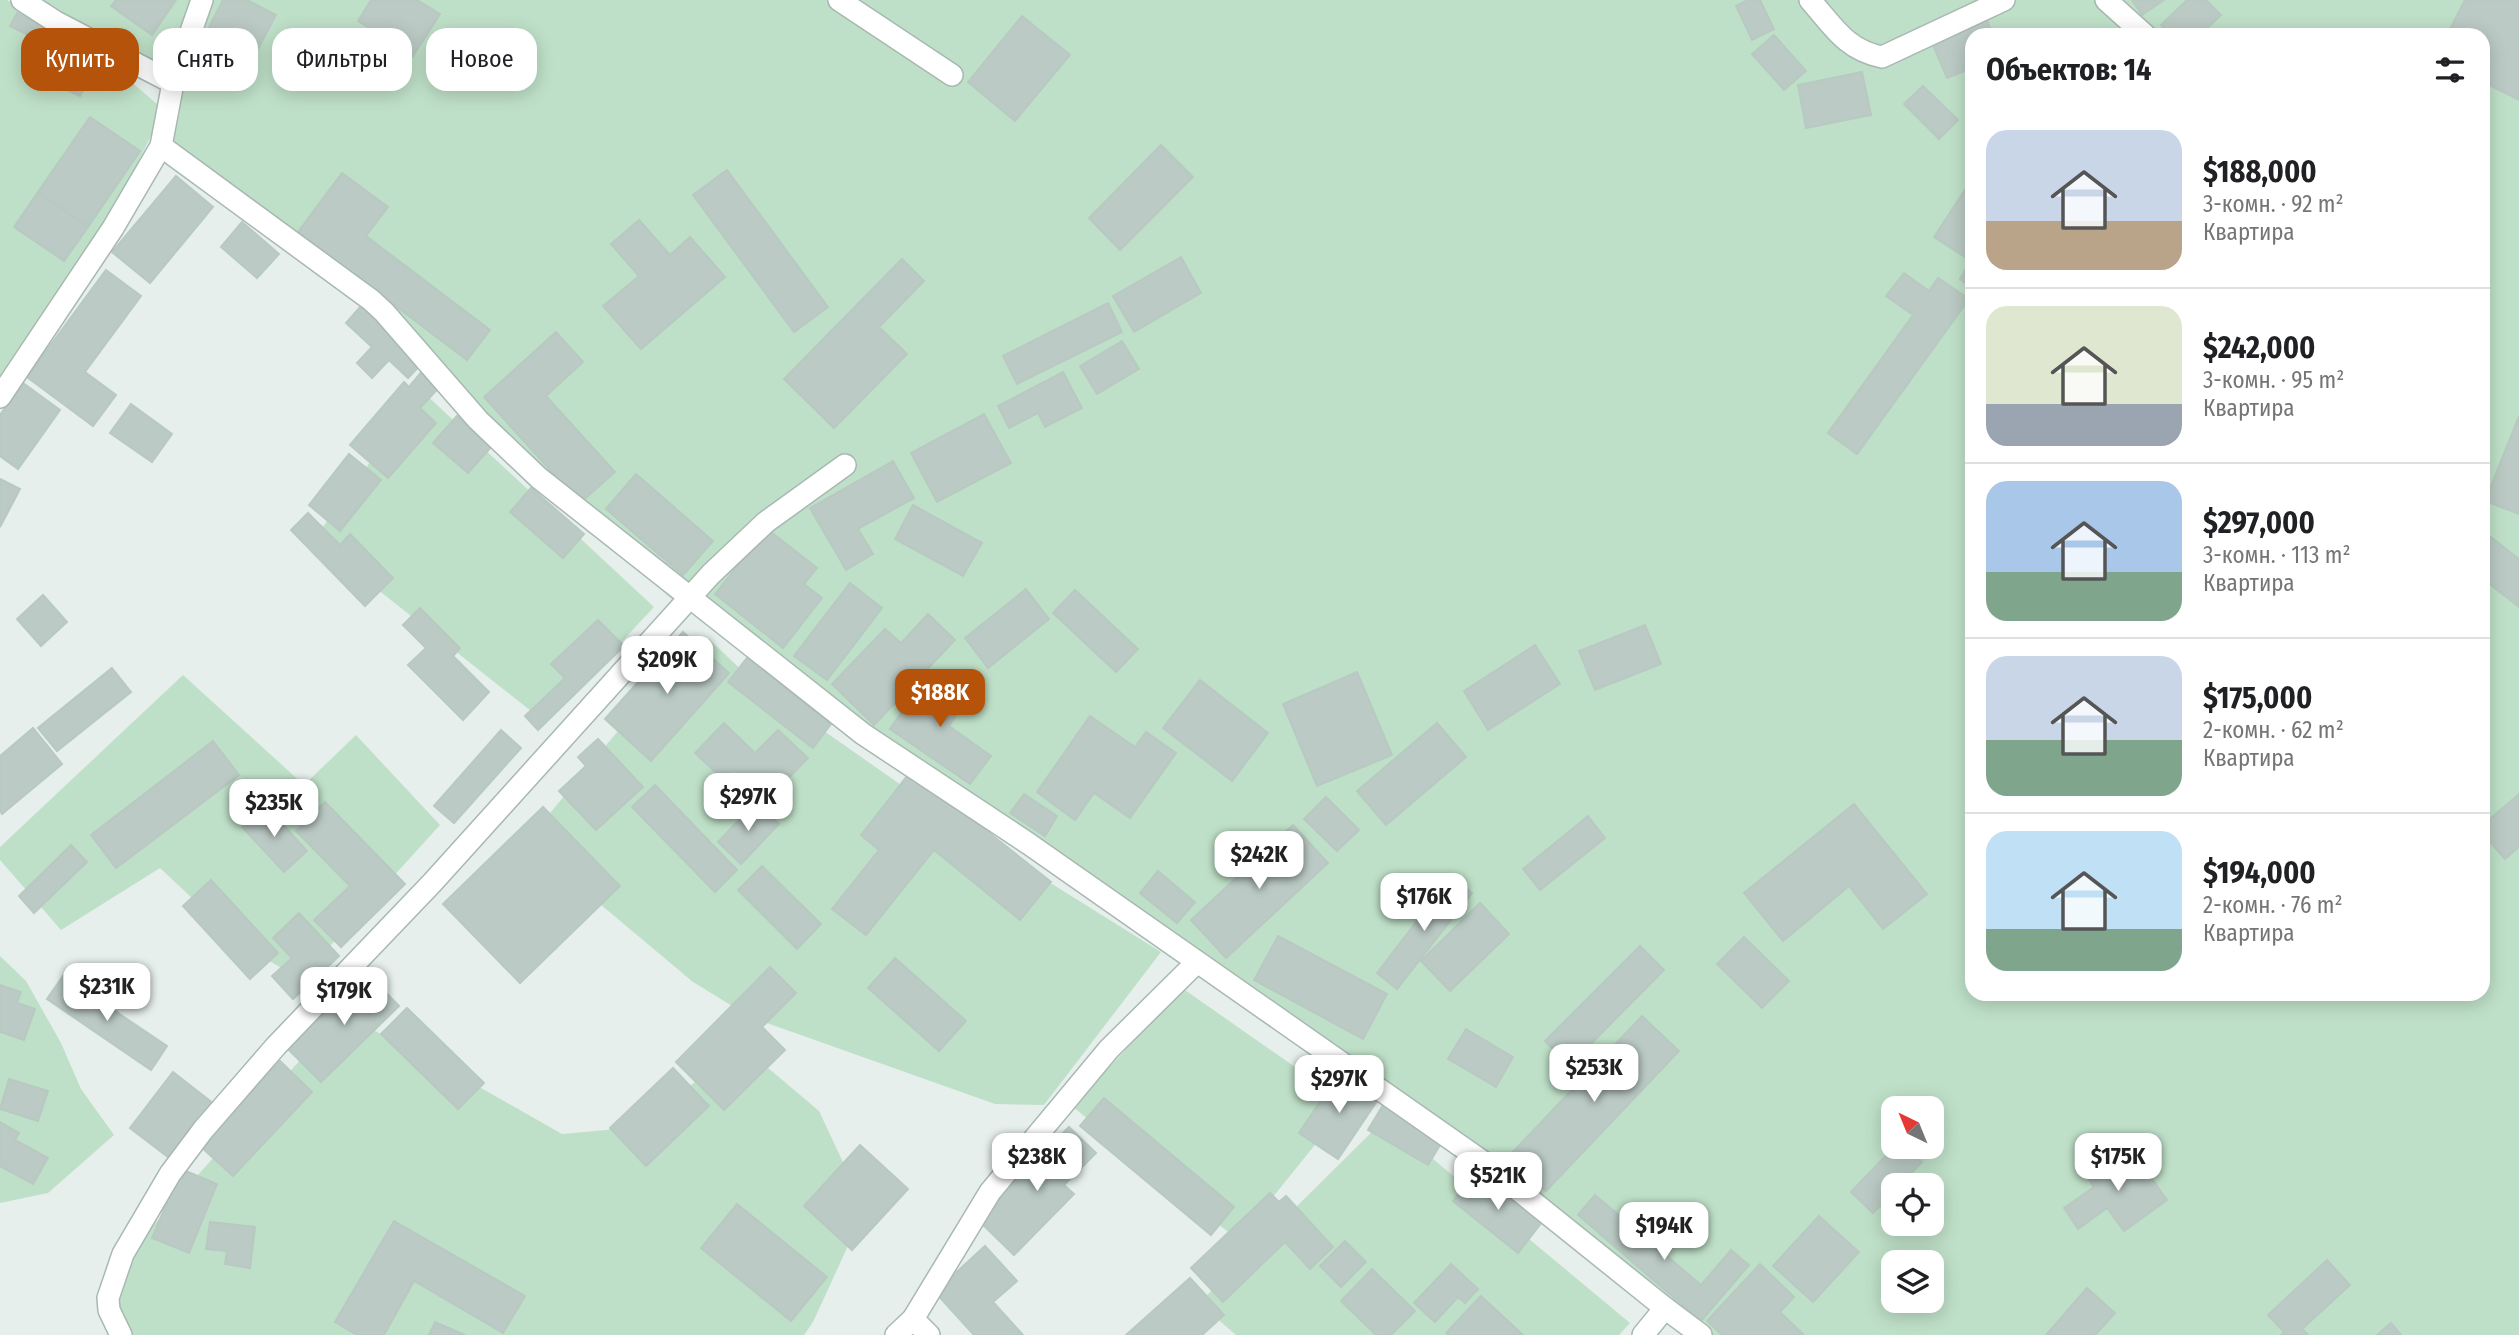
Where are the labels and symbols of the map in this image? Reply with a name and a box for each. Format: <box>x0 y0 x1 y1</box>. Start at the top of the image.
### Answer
pin: $209K <box>618 636 716 696</box>
pin: $188K <box>891 670 989 729</box>
pin: $297K <box>699 774 797 833</box>
pin: $235K <box>225 780 323 839</box>
pin: $242K <box>1210 832 1308 891</box>
pin: $176K <box>1375 874 1473 933</box>
pin: $231K <box>58 964 156 1023</box>
pin: $179K <box>295 968 393 1027</box>
pin: $253K <box>1545 1044 1643 1104</box>
pin: $297K <box>1290 1056 1388 1115</box>
north arrow <box>1881 1096 1944 1158</box>
pin: $238K <box>988 1134 1086 1193</box>
pin: $175K <box>2069 1134 2167 1193</box>
pin: $521K <box>1449 1152 1547 1212</box>
pin: $194K <box>1615 1202 1713 1262</box>

